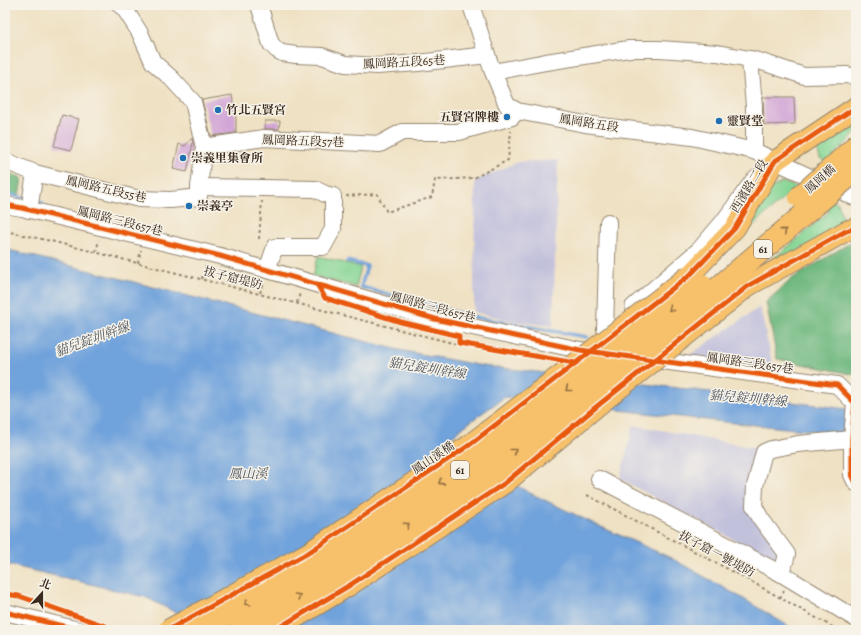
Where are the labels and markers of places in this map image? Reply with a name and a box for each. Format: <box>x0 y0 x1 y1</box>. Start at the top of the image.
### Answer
place label: 竹北五賢宮 <box>226 102 286 118</box>
marker: 竹北五賢宮 <box>213 105 223 115</box>
place label: 五賢宮牌樓 <box>439 109 499 125</box>
marker: 五賢宮牌樓 <box>502 112 512 122</box>
place label: 靈賢堂 <box>727 113 763 129</box>
marker: 靈賢堂 <box>714 116 724 126</box>
place label: 崇義里集會所 <box>191 150 263 166</box>
marker: 崇義里集會所 <box>178 153 188 163</box>
place label: 崇義亭 <box>197 198 233 214</box>
marker: 崇義亭 <box>184 201 194 211</box>

